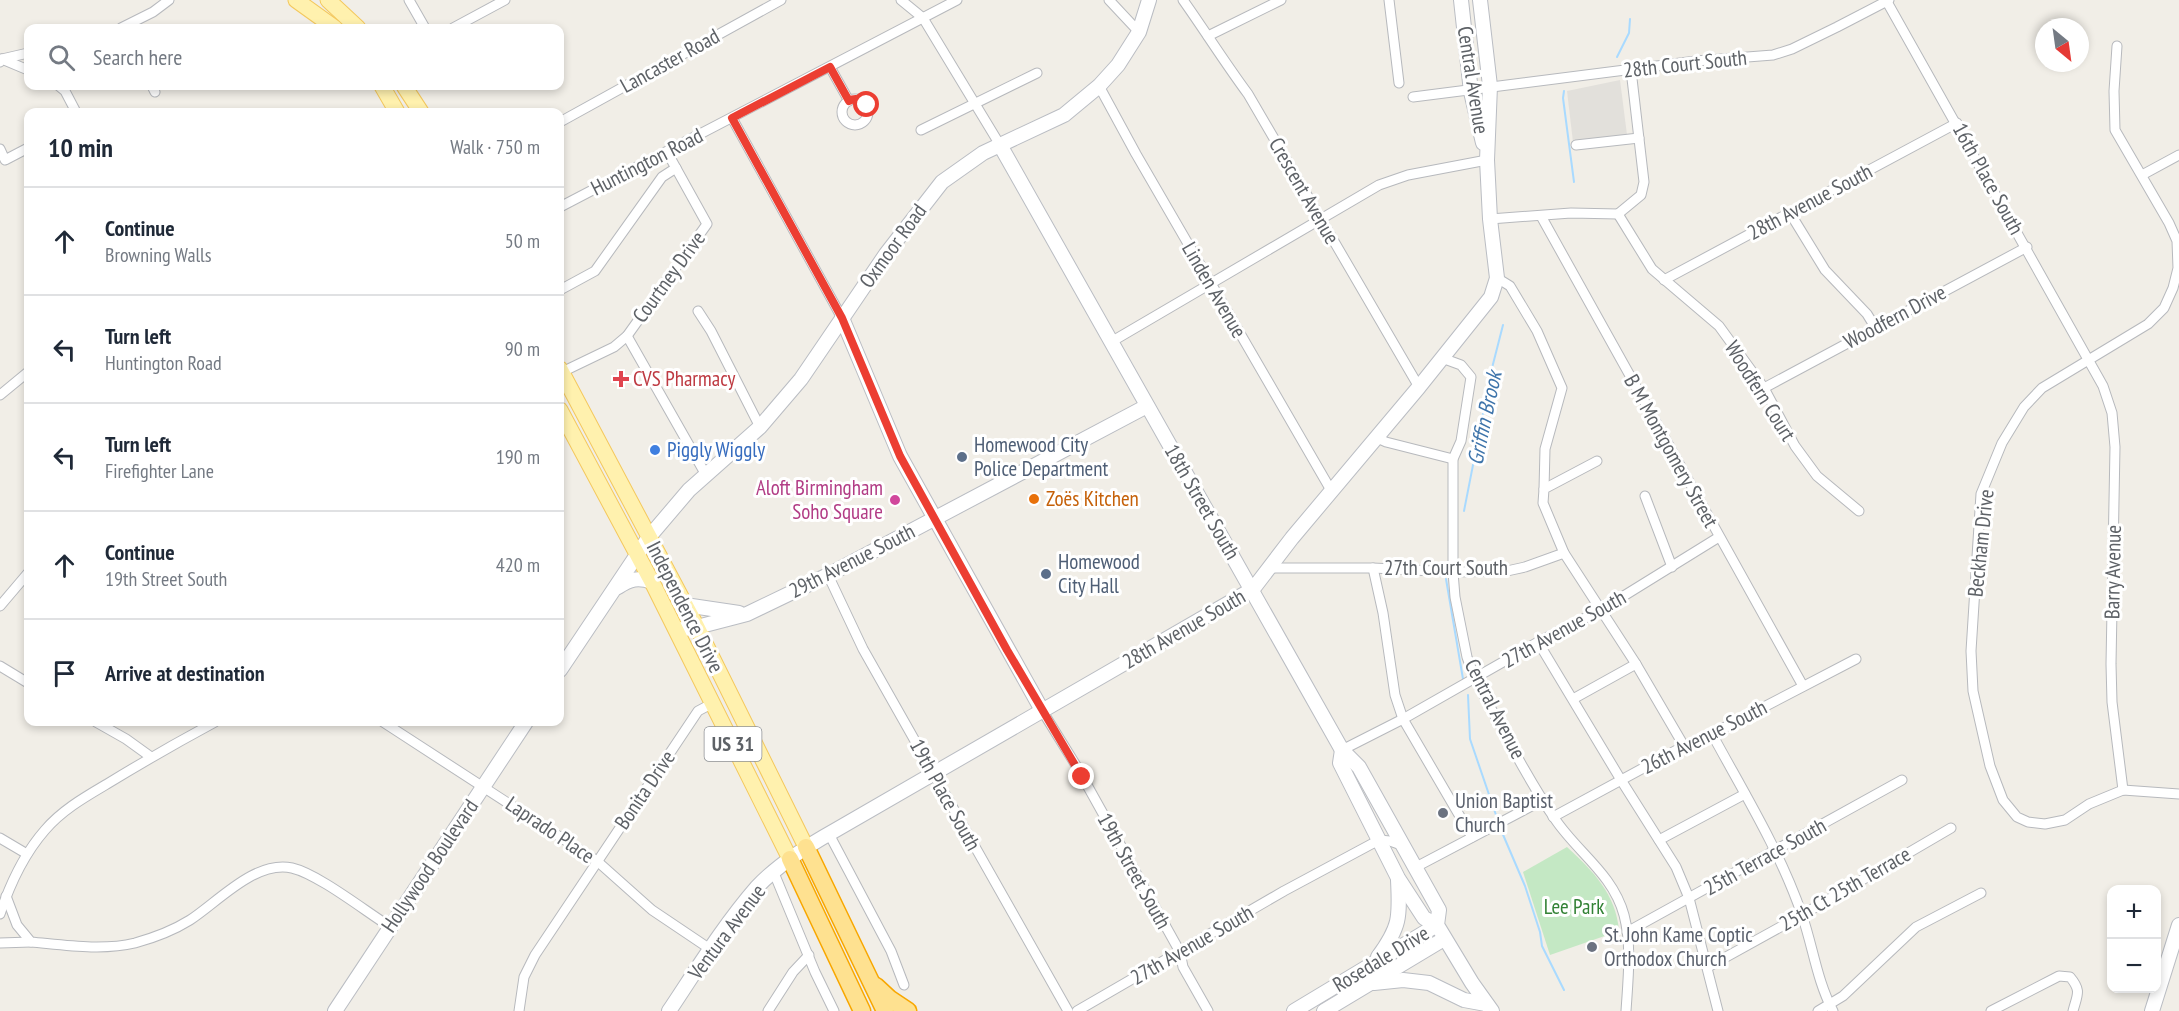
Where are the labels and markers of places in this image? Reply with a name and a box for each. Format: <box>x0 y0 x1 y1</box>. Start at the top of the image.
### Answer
place label: CVS Pharmacy <box>633 365 735 392</box>
marker: CVS Pharmacy <box>614 372 628 386</box>
place label: Homewood City Police Department <box>974 431 1108 482</box>
place label: Piggly Wiggly <box>667 436 765 463</box>
marker: Piggly Wiggly <box>648 443 662 457</box>
marker: Homewood City Police Department <box>955 450 969 464</box>
place label: Aloft Birmingham Soho Square <box>756 474 883 525</box>
place label: Zoës Kitchen <box>1046 485 1139 512</box>
marker: Zoës Kitchen <box>1027 492 1041 506</box>
marker: Aloft Birmingham Soho Square <box>888 493 902 507</box>
place label: Homewood City Hall <box>1058 548 1140 599</box>
marker: Homewood City Hall <box>1039 567 1053 581</box>
place label: Union Baptist Church <box>1455 787 1553 838</box>
marker: Union Baptist Church <box>1436 806 1450 820</box>
place label: St. John Kame Coptic Orthodox Church <box>1604 921 1753 972</box>
marker: St. John Kame Coptic Orthodox Church <box>1585 940 1599 954</box>

